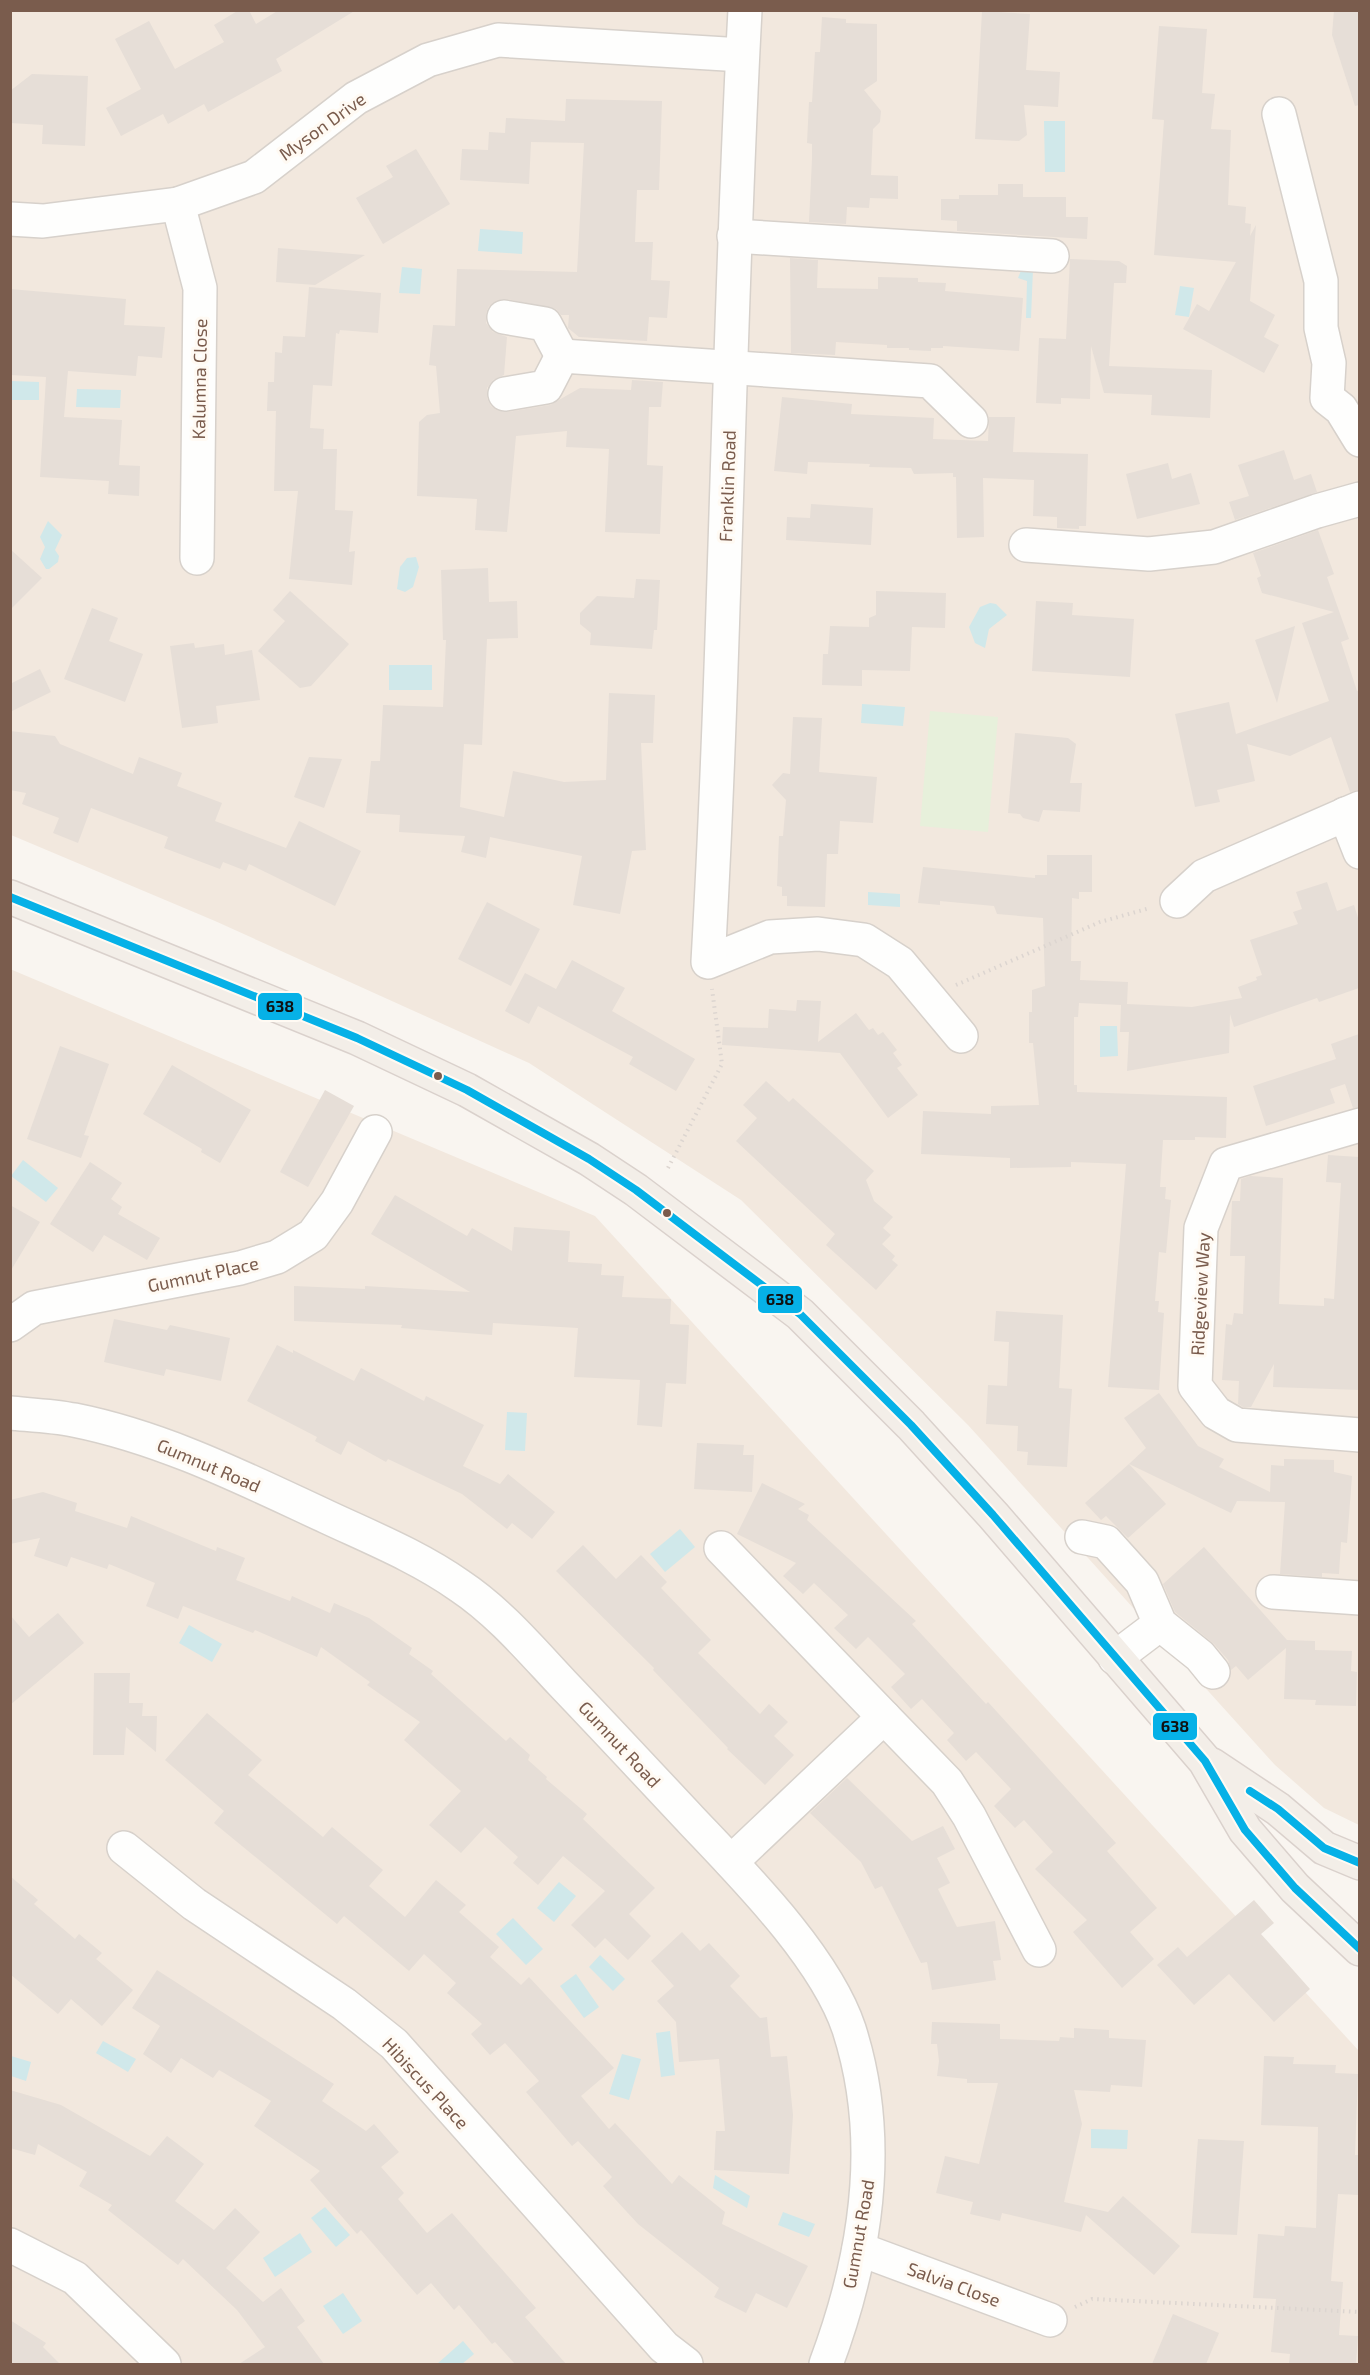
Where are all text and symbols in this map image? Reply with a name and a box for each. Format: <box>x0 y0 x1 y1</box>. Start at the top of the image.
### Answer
street label: Myson Drive <box>274 87 370 165</box>
street label: Kalumna Close <box>187 318 211 440</box>
street label: Franklin Road <box>714 430 740 542</box>
line badge: 638 <box>257 992 303 1021</box>
text: 638 <box>266 996 294 1015</box>
unlabelled marker <box>432 1070 444 1082</box>
unlabelled marker <box>661 1207 673 1219</box>
street label: Ridgeview Way <box>1186 1231 1214 1356</box>
street label: Gumnut Place <box>145 1251 261 1297</box>
line badge: 638 <box>757 1285 803 1314</box>
text: 638 <box>766 1289 794 1308</box>
street label: Gumnut Road <box>154 1433 264 1497</box>
street label: Gumnut Road <box>574 1696 666 1792</box>
line badge: 638 <box>1152 1712 1198 1741</box>
text: 638 <box>1161 1716 1189 1735</box>
street label: Hibiscus Place <box>378 2033 474 2133</box>
street label: Gumnut Road <box>838 2178 878 2290</box>
street label: Salvia Close <box>904 2257 1004 2311</box>

